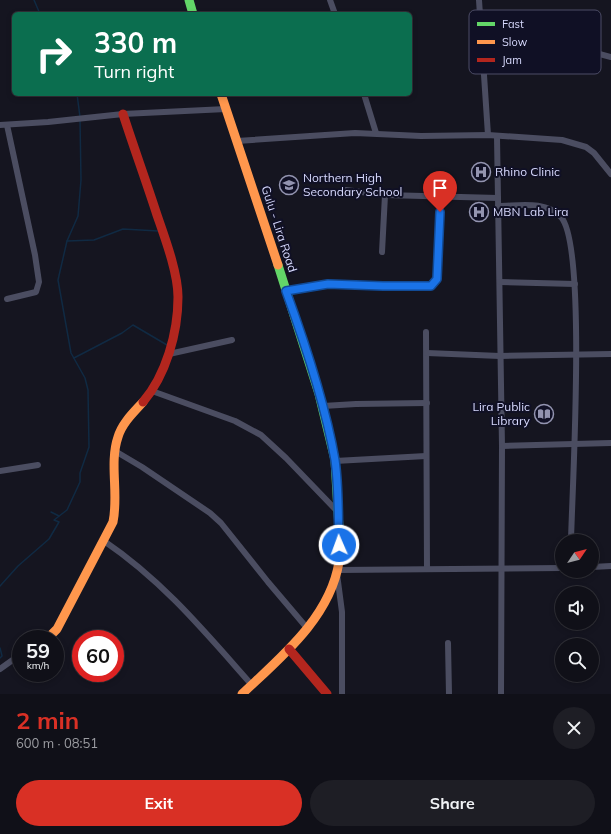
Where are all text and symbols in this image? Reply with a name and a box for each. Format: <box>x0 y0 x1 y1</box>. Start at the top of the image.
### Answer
legend <box>469 10 601 74</box>
text: Fast <box>502 17 524 31</box>
text: 330 m <box>94 25 177 60</box>
icon: right <box>28 28 80 80</box>
text: Slow <box>502 35 528 49</box>
text: Jam <box>502 53 522 67</box>
text: Turn right <box>94 60 174 83</box>
hospital icon: Rhino Clinic <box>470 161 492 183</box>
place label: Rhino Clinic <box>495 164 560 179</box>
place label: Northern High Secondary School <box>303 170 402 199</box>
pin <box>423 171 457 212</box>
school or university icon: Northern High Secondary School <box>278 174 300 196</box>
icon: arrive <box>429 177 451 199</box>
street label: Gulu - Lira Road <box>258 184 301 274</box>
hospital icon: MBN Lab Lira <box>468 201 490 223</box>
place label: MBN Lab Lira <box>493 204 569 219</box>
place label: Lira Public Library <box>472 399 531 428</box>
library icon: Lira Public Library <box>533 403 555 425</box>
position arrow <box>318 524 360 566</box>
north arrow <box>555 534 599 578</box>
map controls <box>555 534 599 682</box>
button: sound <box>555 586 599 630</box>
speed limit sign: 60 <box>72 630 124 682</box>
text: 59 <box>26 638 50 663</box>
button: search <box>555 638 599 682</box>
text: km/h <box>27 659 49 672</box>
text: 2 min <box>16 705 79 735</box>
button: close <box>553 707 595 749</box>
text: 600 m · 08:51 <box>16 735 98 751</box>
button: Exit <box>16 780 302 826</box>
button: Share <box>310 780 595 826</box>

